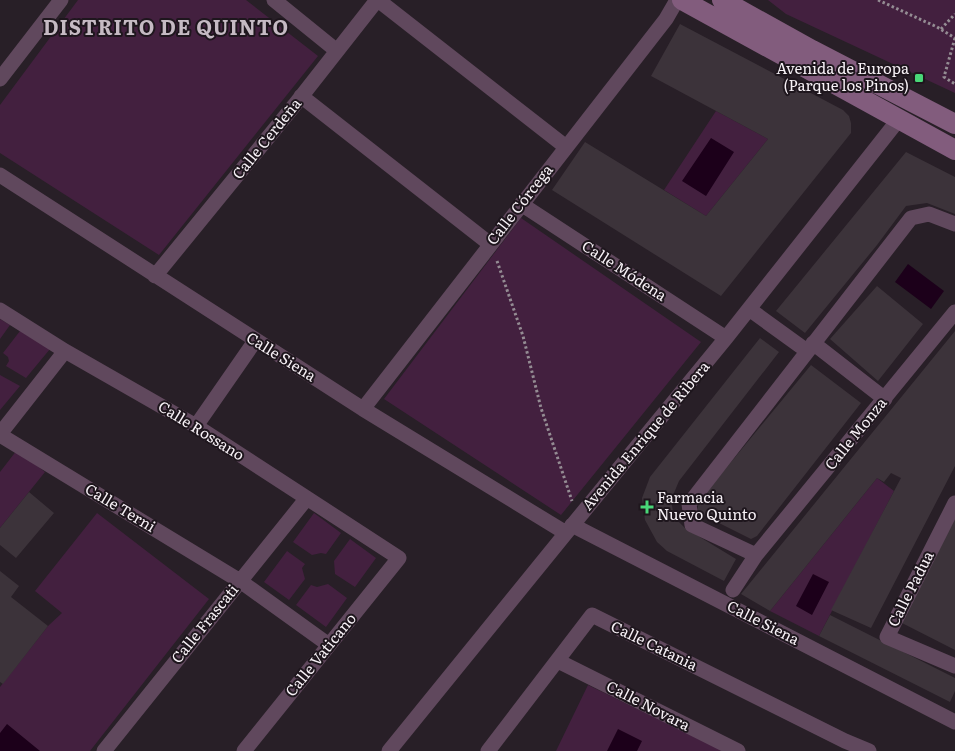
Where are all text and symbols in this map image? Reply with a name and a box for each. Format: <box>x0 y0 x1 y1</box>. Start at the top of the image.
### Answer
district label: DISTRITO DE QUINTO <box>43 11 289 41</box>
place label: Avenida de Europa (Parque los Pinos) <box>776 56 910 96</box>
marker: Avenida de Europa (Parque los Pinos) <box>913 72 925 84</box>
street label: Calle Cerdeña <box>226 92 306 184</box>
street label: Calle Córcega <box>480 158 558 249</box>
street label: Calle Módena <box>578 234 673 306</box>
street label: Calle Siena <box>242 325 322 387</box>
street label: Avenida Enrique de Ribera <box>575 355 715 515</box>
street label: Calle Monza <box>818 391 892 474</box>
street label: Calle Rossano <box>154 394 250 466</box>
street label: Calle Terni <box>81 477 160 537</box>
place label: Farmacia Nuevo Quinto <box>657 485 757 525</box>
marker: Farmacia Nuevo Quinto <box>641 501 653 513</box>
street label: Calle Padua <box>881 545 939 630</box>
street label: Calle Frascati <box>165 579 243 668</box>
street label: Calle Siena <box>723 594 805 650</box>
street label: Calle Vaticano <box>279 607 361 701</box>
street label: Calle Catania <box>607 614 703 676</box>
street label: Calle Novara <box>603 674 695 736</box>

